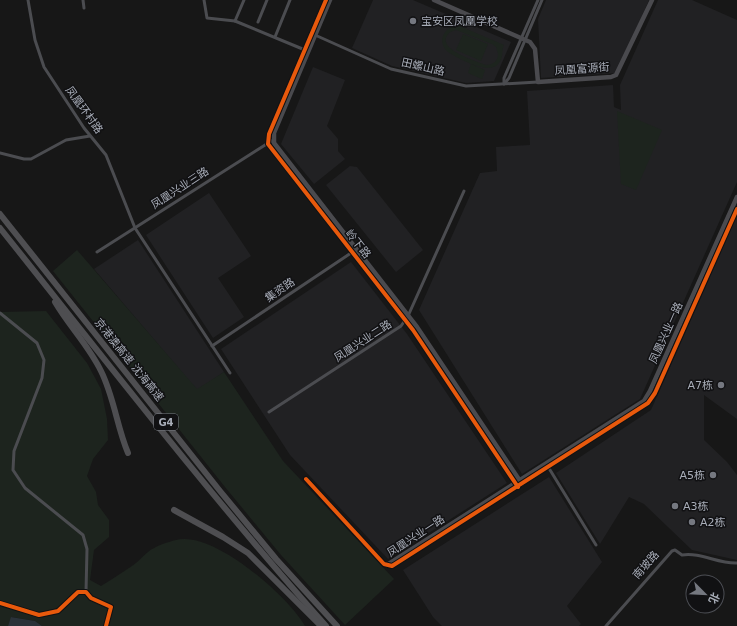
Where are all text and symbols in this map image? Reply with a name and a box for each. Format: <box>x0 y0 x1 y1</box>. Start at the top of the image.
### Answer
place label: 宝安区凤凰学校 <box>421 15 498 28</box>
marker: 宝安区凤凰学校 <box>408 16 418 26</box>
street label: 田螺山路 <box>400 56 446 78</box>
street label: 凤凰富源街 <box>554 61 610 77</box>
street label: 凤凰环村路 <box>63 84 105 136</box>
street label: 凤凰兴业三路 <box>149 165 211 211</box>
street label: 岭下路 <box>343 227 373 261</box>
street label: 集资路 <box>263 275 297 305</box>
street label: 凤凰兴业一路 <box>647 300 685 366</box>
street label: 京港澳高速 沈海高速 <box>92 316 166 404</box>
street label: 凤凰兴业二路 <box>332 318 394 364</box>
place label: A7栋 <box>687 379 713 392</box>
marker: A7栋 <box>716 380 726 390</box>
road number: G4 <box>154 414 178 430</box>
place label: A5栋 <box>679 469 705 482</box>
marker: A5栋 <box>708 470 718 480</box>
place label: A3栋 <box>683 500 709 513</box>
marker: A3栋 <box>670 501 680 511</box>
street label: 凤凰兴业一路 <box>385 513 447 559</box>
place label: A2栋 <box>700 516 726 529</box>
marker: A2栋 <box>687 517 697 527</box>
street label: 南坡路 <box>630 548 662 582</box>
north arrow <box>685 574 725 614</box>
text: 北 <box>706 590 722 606</box>

